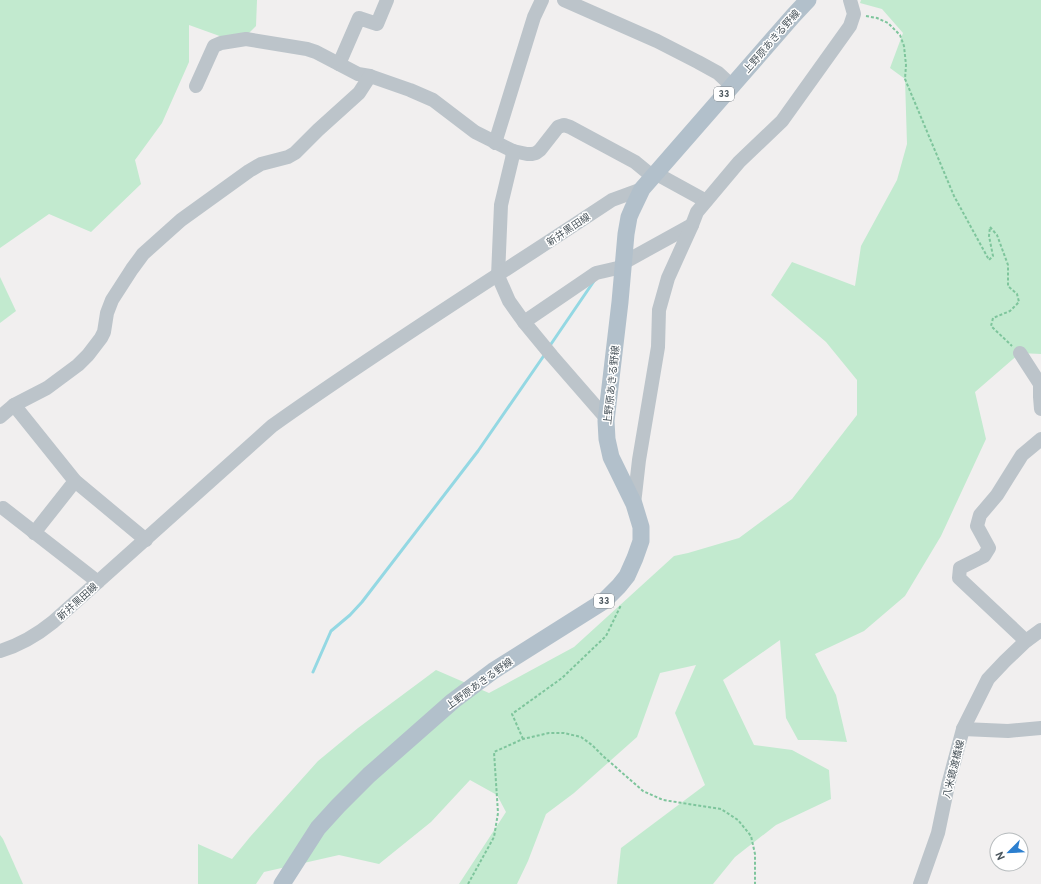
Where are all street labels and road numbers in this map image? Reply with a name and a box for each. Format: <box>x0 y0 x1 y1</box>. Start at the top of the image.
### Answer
street label: 上野原あきる野線 <box>741 8 803 76</box>
road number: 33 <box>714 87 734 101</box>
street label: 新井黒田線 <box>544 211 593 250</box>
street label: 上野原あきる野線 <box>602 345 623 426</box>
street label: 新井黒田線 <box>55 581 101 624</box>
road number: 33 <box>594 594 614 608</box>
street label: 上野原あきる野線 <box>444 655 516 713</box>
street label: 八米鏡渡橋線 <box>941 739 968 800</box>

